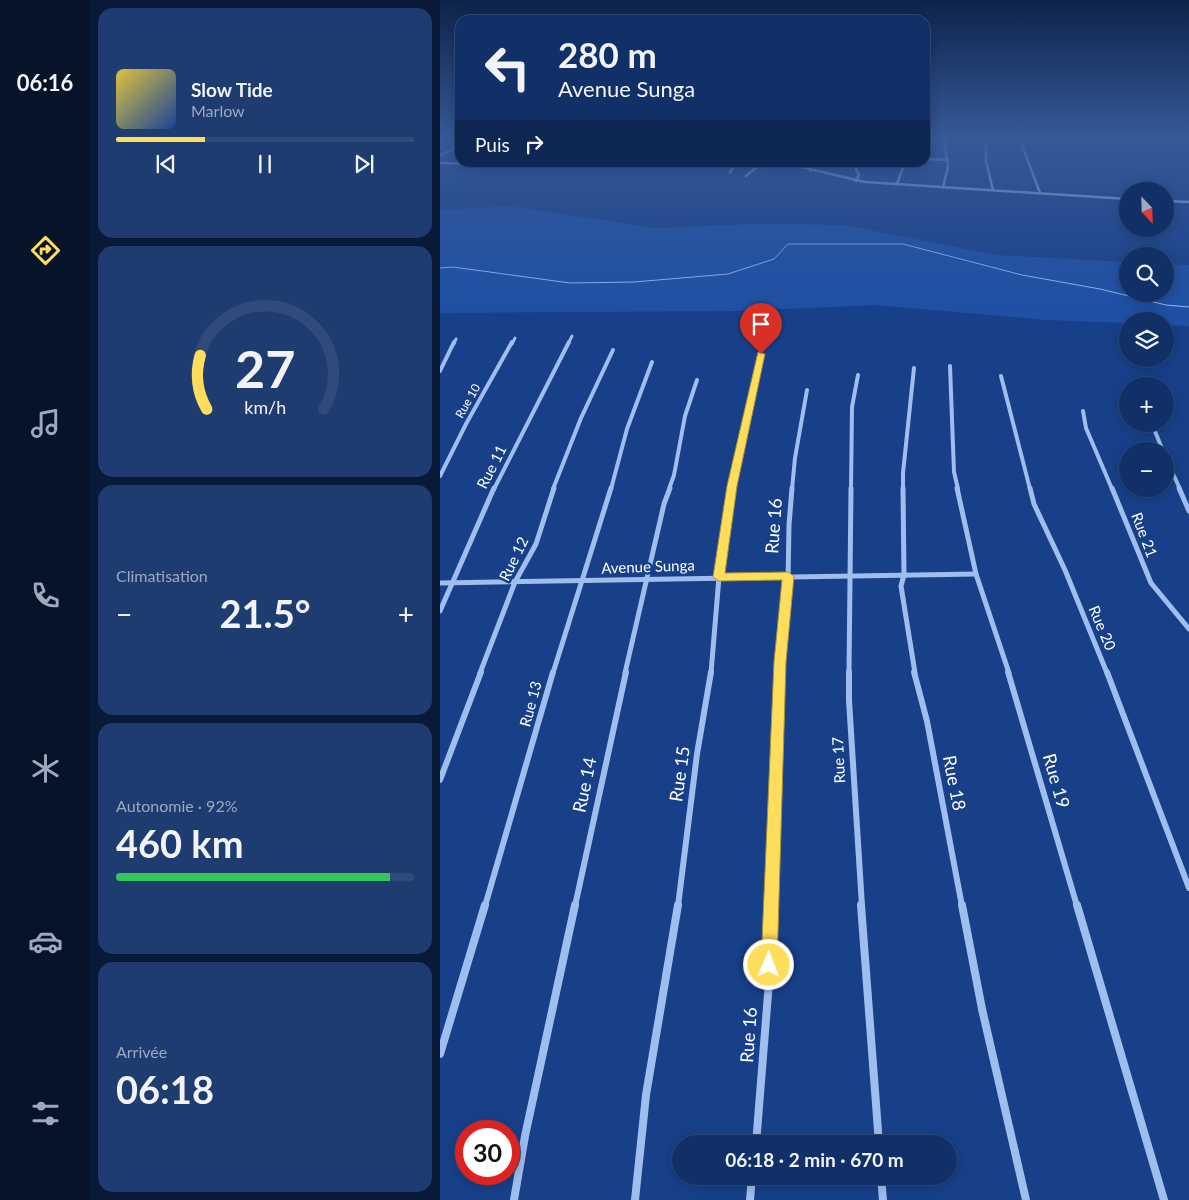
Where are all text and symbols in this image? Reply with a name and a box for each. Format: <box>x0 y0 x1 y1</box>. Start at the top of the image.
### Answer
text: 280 m <box>558 33 657 75</box>
icon: left <box>475 35 540 100</box>
text: 06:16 <box>17 69 73 96</box>
text: Avenue Sunga <box>558 75 695 102</box>
text: Slow Tide <box>191 78 273 101</box>
text: Marlow <box>191 101 245 120</box>
icon: right <box>520 130 548 158</box>
text: Puis <box>475 133 510 156</box>
icon: previous <box>152 150 180 178</box>
icon: pause <box>251 150 279 178</box>
icon: next <box>350 150 378 178</box>
north arrow <box>1119 182 1174 238</box>
map controls <box>1119 182 1174 497</box>
icon: directions <box>28 233 63 268</box>
button: search <box>1119 247 1174 302</box>
pin <box>740 303 782 354</box>
icon: arrive <box>747 310 775 338</box>
button: layers <box>1119 312 1174 367</box>
text: 27 <box>235 337 295 399</box>
button: + <box>1119 377 1174 432</box>
street label: Rue 10 <box>452 381 483 421</box>
text: km/h <box>244 396 286 418</box>
icon: music <box>28 406 63 441</box>
street label: Rue 11 <box>473 442 510 491</box>
button: − <box>1119 442 1174 497</box>
street label: Rue 16 <box>760 497 786 555</box>
street label: Rue 21 <box>1128 510 1162 560</box>
street label: Rue 12 <box>495 534 531 583</box>
street label: Avenue Sunga <box>601 555 695 577</box>
text: Climatisation <box>116 566 208 585</box>
icon: phone <box>28 578 63 613</box>
text: 21.5° <box>220 590 310 636</box>
text: − <box>116 597 132 631</box>
text: + <box>398 597 414 631</box>
street label: Rue 20 <box>1086 603 1120 653</box>
street label: Rue 13 <box>515 679 545 729</box>
street label: Rue 17 <box>828 736 848 784</box>
street label: Rue 15 <box>664 745 694 803</box>
icon: climate <box>28 751 63 786</box>
street label: Rue 19 <box>1039 751 1075 811</box>
street label: Rue 18 <box>939 753 971 812</box>
street label: Rue 14 <box>567 755 601 814</box>
text: Autonomie · 92% <box>116 796 238 815</box>
text: 460 km <box>116 820 244 866</box>
icon: car <box>28 924 63 959</box>
position arrow <box>742 938 794 990</box>
street label: Rue 16 <box>735 1006 761 1064</box>
text: Arrivée <box>116 1042 167 1061</box>
text: 06:18 <box>116 1066 214 1112</box>
icon: filters <box>28 1096 63 1131</box>
speed limit sign: 30 <box>455 1120 520 1185</box>
text: 06:18 · 2 min · 670 m <box>725 1148 904 1171</box>

